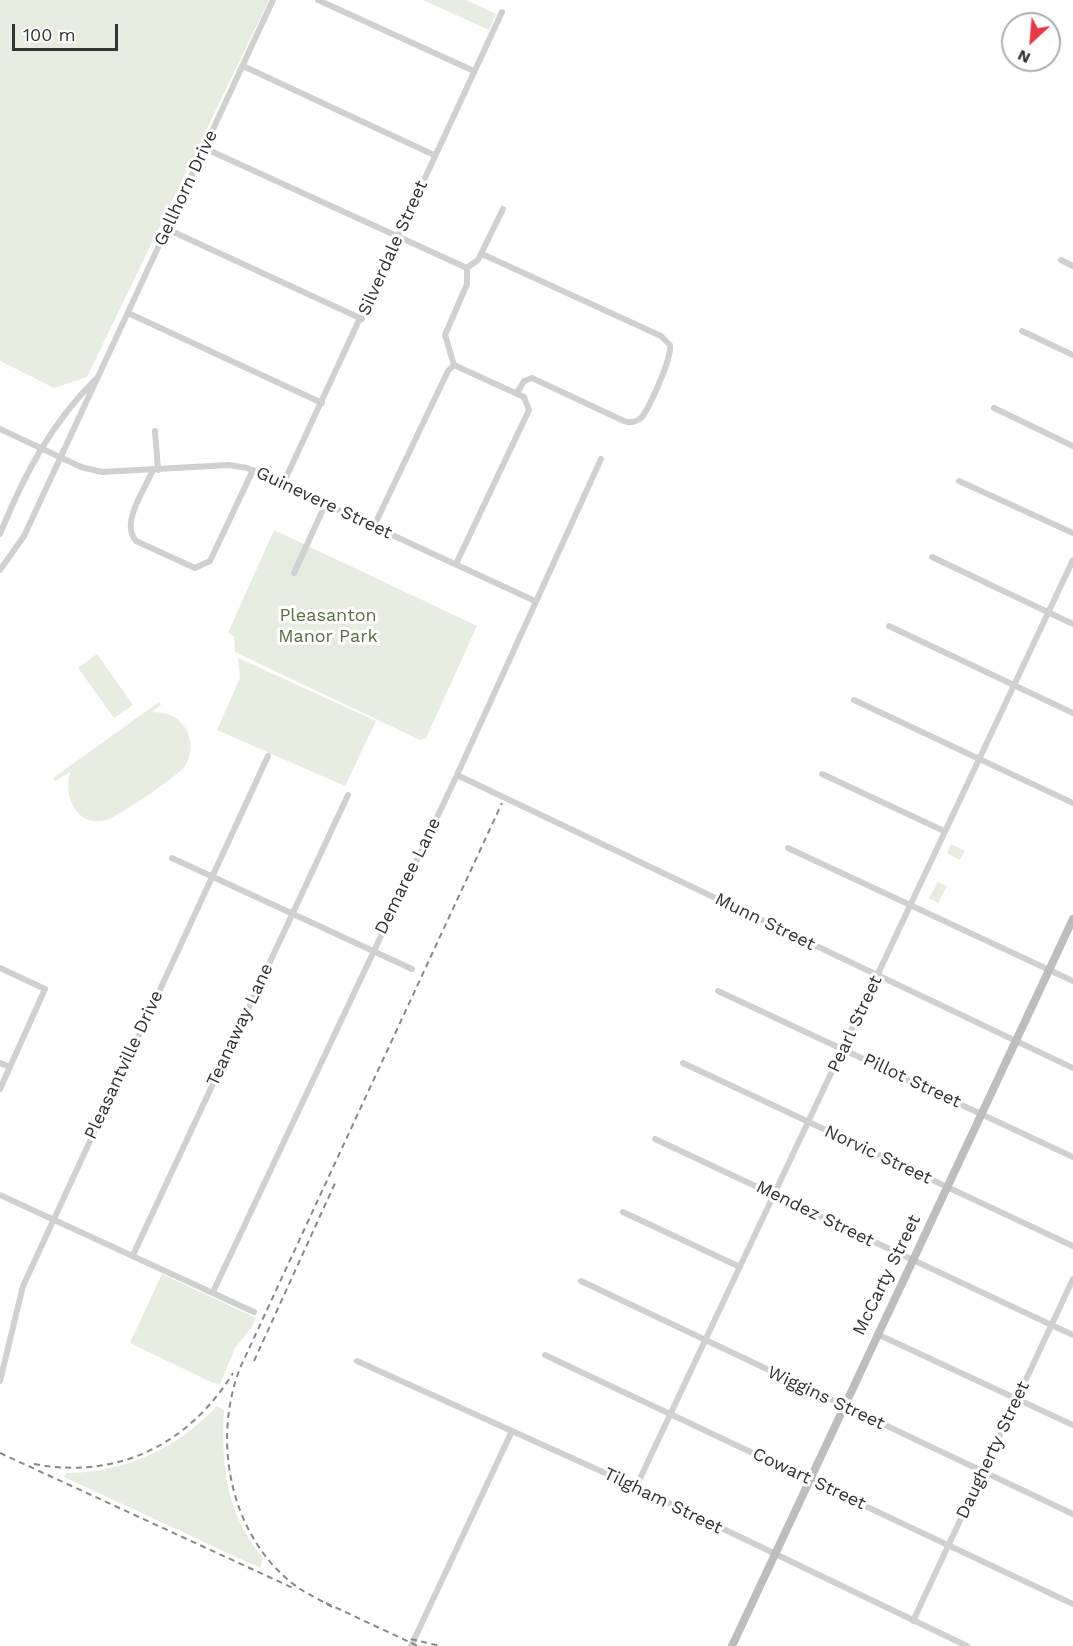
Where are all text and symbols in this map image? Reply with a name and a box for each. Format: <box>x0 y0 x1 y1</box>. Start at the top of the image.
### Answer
scale bar <box>15 12 122 50</box>
north arrow <box>1001 12 1061 72</box>
text: 100 m <box>23 24 76 45</box>
text: N <box>1014 46 1033 68</box>
street label: Gellhorn Drive <box>150 126 222 250</box>
street label: Silverdale Street <box>353 177 433 319</box>
street label: Guinevere Street <box>253 462 395 544</box>
park label: Pleasanton Manor Park <box>278 605 378 648</box>
street label: Demaree Lane <box>370 814 446 938</box>
street label: Munn Street <box>711 888 819 956</box>
street label: Teanaway Lane <box>202 960 278 1090</box>
street label: Pearl Street <box>823 972 887 1076</box>
street label: Pleasantville Drive <box>80 987 168 1143</box>
street label: Pillot Street <box>860 1049 964 1113</box>
street label: Norvic Street <box>821 1121 935 1189</box>
street label: Mendez Street <box>753 1176 877 1252</box>
street label: McCarty Street <box>848 1211 926 1339</box>
street label: Wiggins Street <box>764 1361 888 1435</box>
street label: Daugherty Street <box>952 1378 1034 1522</box>
street label: Cowart Street <box>749 1443 869 1515</box>
street label: Tilgham Street <box>600 1463 726 1539</box>

